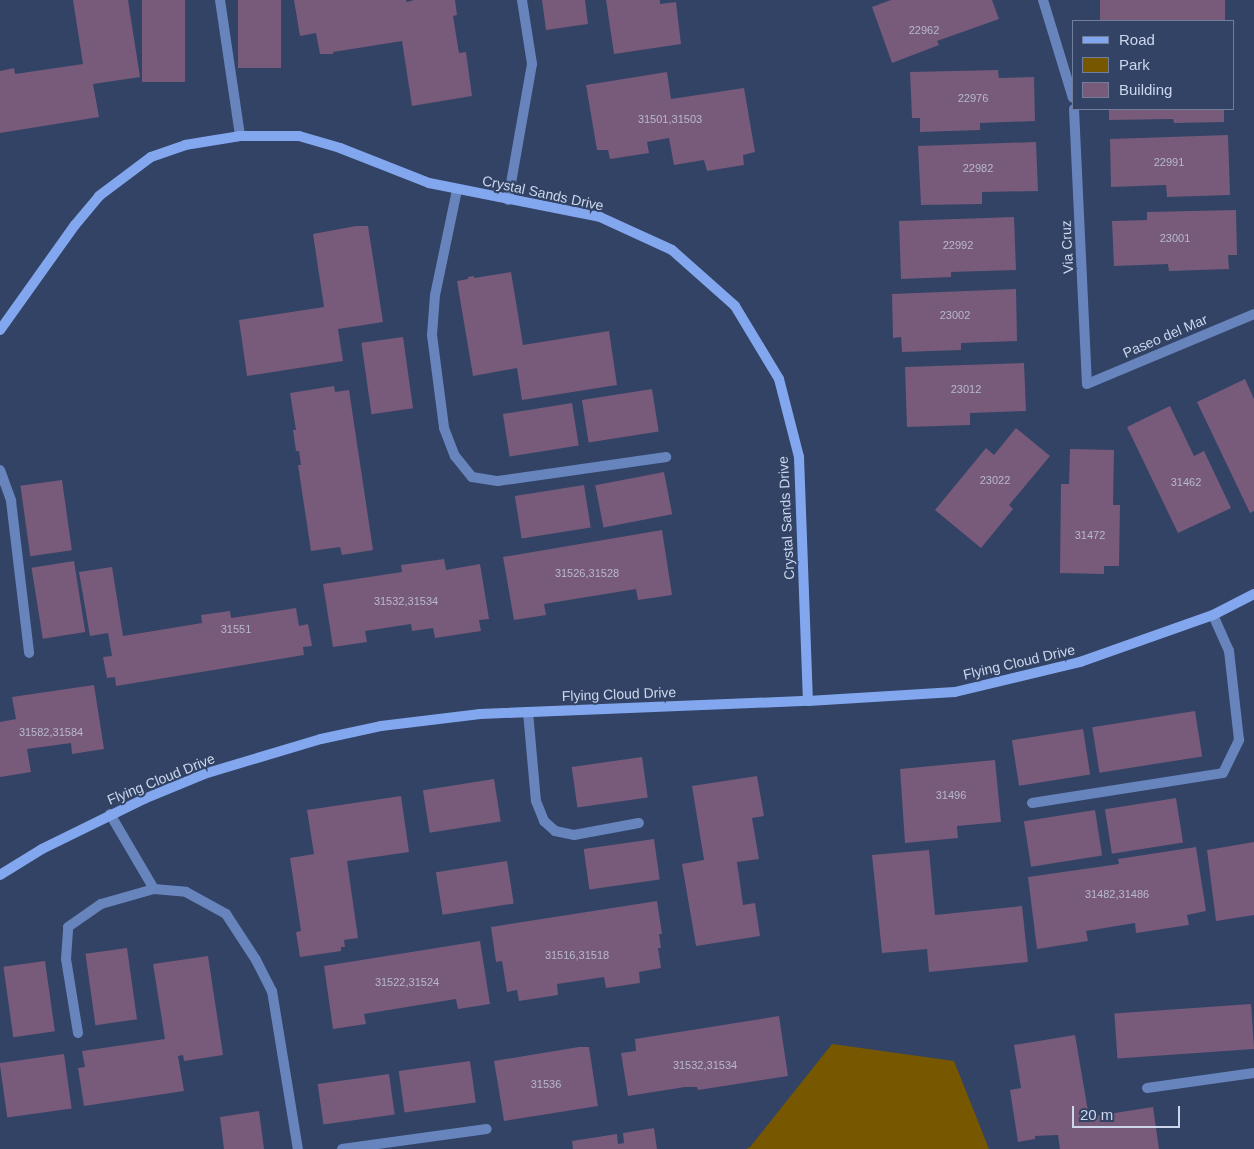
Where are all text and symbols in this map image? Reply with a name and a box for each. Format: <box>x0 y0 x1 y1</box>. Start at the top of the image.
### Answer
legend <box>1072 20 1234 110</box>
house number: 22962 <box>909 23 939 37</box>
text: Road <box>1119 31 1155 48</box>
text: Park <box>1119 56 1150 73</box>
text: Building <box>1119 81 1172 98</box>
house number: 22976 <box>958 91 988 105</box>
house number: 31501,31503 <box>638 112 702 126</box>
house number: 22991 <box>1154 155 1184 169</box>
house number: 22982 <box>963 161 993 175</box>
street label: Crystal Sands Drive <box>481 172 605 214</box>
street label: Via Cruz <box>1057 220 1077 274</box>
house number: 23001 <box>1160 231 1190 245</box>
house number: 22992 <box>943 238 973 252</box>
house number: 23002 <box>940 308 970 322</box>
street label: Paseo del Mar <box>1120 311 1210 361</box>
house number: 23012 <box>951 382 981 396</box>
street label: Crystal Sands Drive <box>774 456 798 580</box>
house number: 23022 <box>980 473 1010 487</box>
house number: 31462 <box>1171 475 1201 489</box>
house number: 31472 <box>1075 528 1105 542</box>
house number: 31526,31528 <box>555 566 619 580</box>
house number: 31532,31534 <box>374 594 438 608</box>
house number: 31551 <box>221 622 251 636</box>
street label: Flying Cloud Drive <box>961 641 1077 683</box>
street label: Flying Cloud Drive <box>562 684 676 704</box>
house number: 31582,31584 <box>19 725 83 739</box>
street label: Flying Cloud Drive <box>105 750 217 808</box>
house number: 31496 <box>936 788 966 802</box>
house number: 31482,31486 <box>1085 887 1149 901</box>
house number: 31516,31518 <box>545 948 609 962</box>
house number: 31522,31524 <box>375 975 439 989</box>
house number: 31532,31534 <box>673 1058 737 1072</box>
house number: 31536 <box>531 1077 561 1091</box>
scale bar <box>1074 1096 1182 1128</box>
text: 20 m <box>1080 1106 1113 1123</box>

